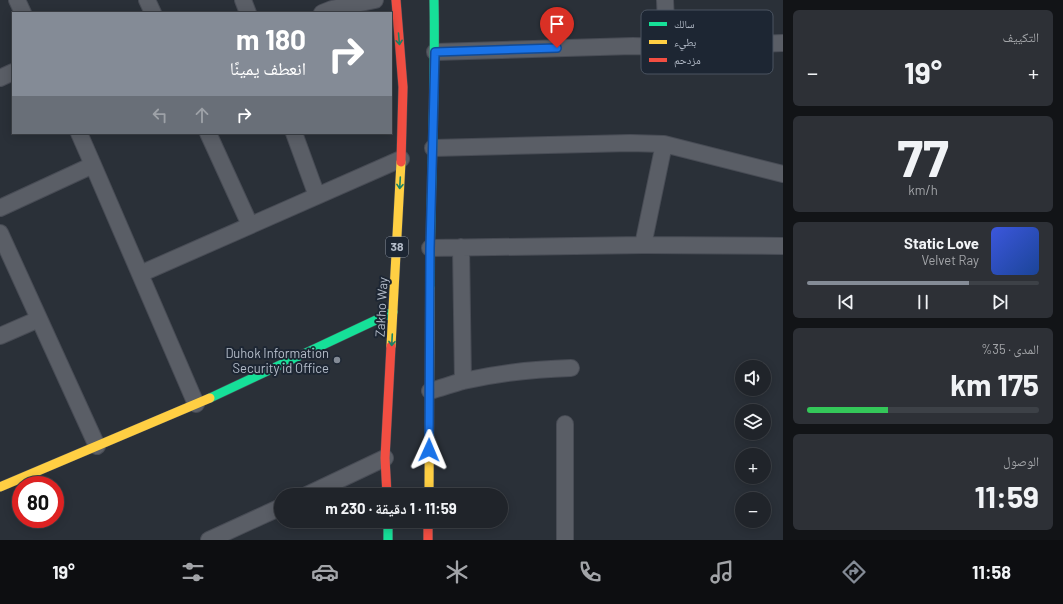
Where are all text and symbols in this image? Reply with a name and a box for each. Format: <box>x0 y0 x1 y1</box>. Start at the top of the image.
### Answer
pin <box>540 7.0 574 48</box>
legend <box>641 10 773 74</box>
icon: arrive <box>546 13 568 35</box>
text: سالك <box>674 17 694 30</box>
text: 180 m <box>236 22 306 56</box>
icon: right <box>320 28 372 80</box>
text: التكييف <box>1003 29 1039 45</box>
one-way arrow <box>395 32 402 45</box>
text: بطيء <box>674 35 696 51</box>
text: مزدحم <box>674 53 701 68</box>
text: 19° <box>904 54 942 90</box>
text: انعطف يمينًا <box>230 57 306 79</box>
text: − <box>807 59 818 85</box>
text: + <box>1028 59 1039 85</box>
icon: left <box>149 104 171 126</box>
icon: ahead <box>191 104 213 126</box>
icon: right <box>233 104 255 126</box>
text: 77 <box>897 125 949 187</box>
one-way arrow <box>396 176 404 189</box>
text: km/h <box>908 182 938 198</box>
text: Static Love <box>904 234 979 252</box>
road number: 38 <box>386 237 408 257</box>
text: Velvet Ray <box>921 252 979 268</box>
street label: Zakho Way <box>371 276 391 338</box>
icon: previous <box>835 291 857 313</box>
icon: pause <box>912 291 934 313</box>
icon: next <box>989 291 1011 313</box>
one-way arrow <box>388 333 395 346</box>
text: المدى · 35% <box>981 341 1039 357</box>
place label: Duhok Information Security id Office <box>225 345 329 376</box>
marker: Duhok Information Security id Office <box>332 355 342 365</box>
map controls <box>735 360 771 528</box>
button: sound <box>735 360 771 396</box>
text: 175 km <box>950 366 1039 402</box>
button: layers <box>735 404 771 440</box>
position arrow <box>408 429 450 471</box>
button: + <box>735 448 771 484</box>
text: الوصول <box>1003 453 1039 469</box>
speed limit sign: 80 <box>12 476 64 528</box>
text: 11:59 <box>975 478 1039 514</box>
button: − <box>735 492 771 528</box>
text: 11:59 · 1 دقيقة · 230 m <box>325 499 457 517</box>
icon: filters <box>179 558 207 586</box>
icon: car <box>311 558 339 586</box>
icon: climate <box>443 558 471 586</box>
icon: phone <box>576 558 604 586</box>
icon: music <box>708 558 736 586</box>
icon: directions <box>840 558 868 586</box>
text: 19° <box>52 561 75 583</box>
text: 11:58 <box>972 561 1011 583</box>

